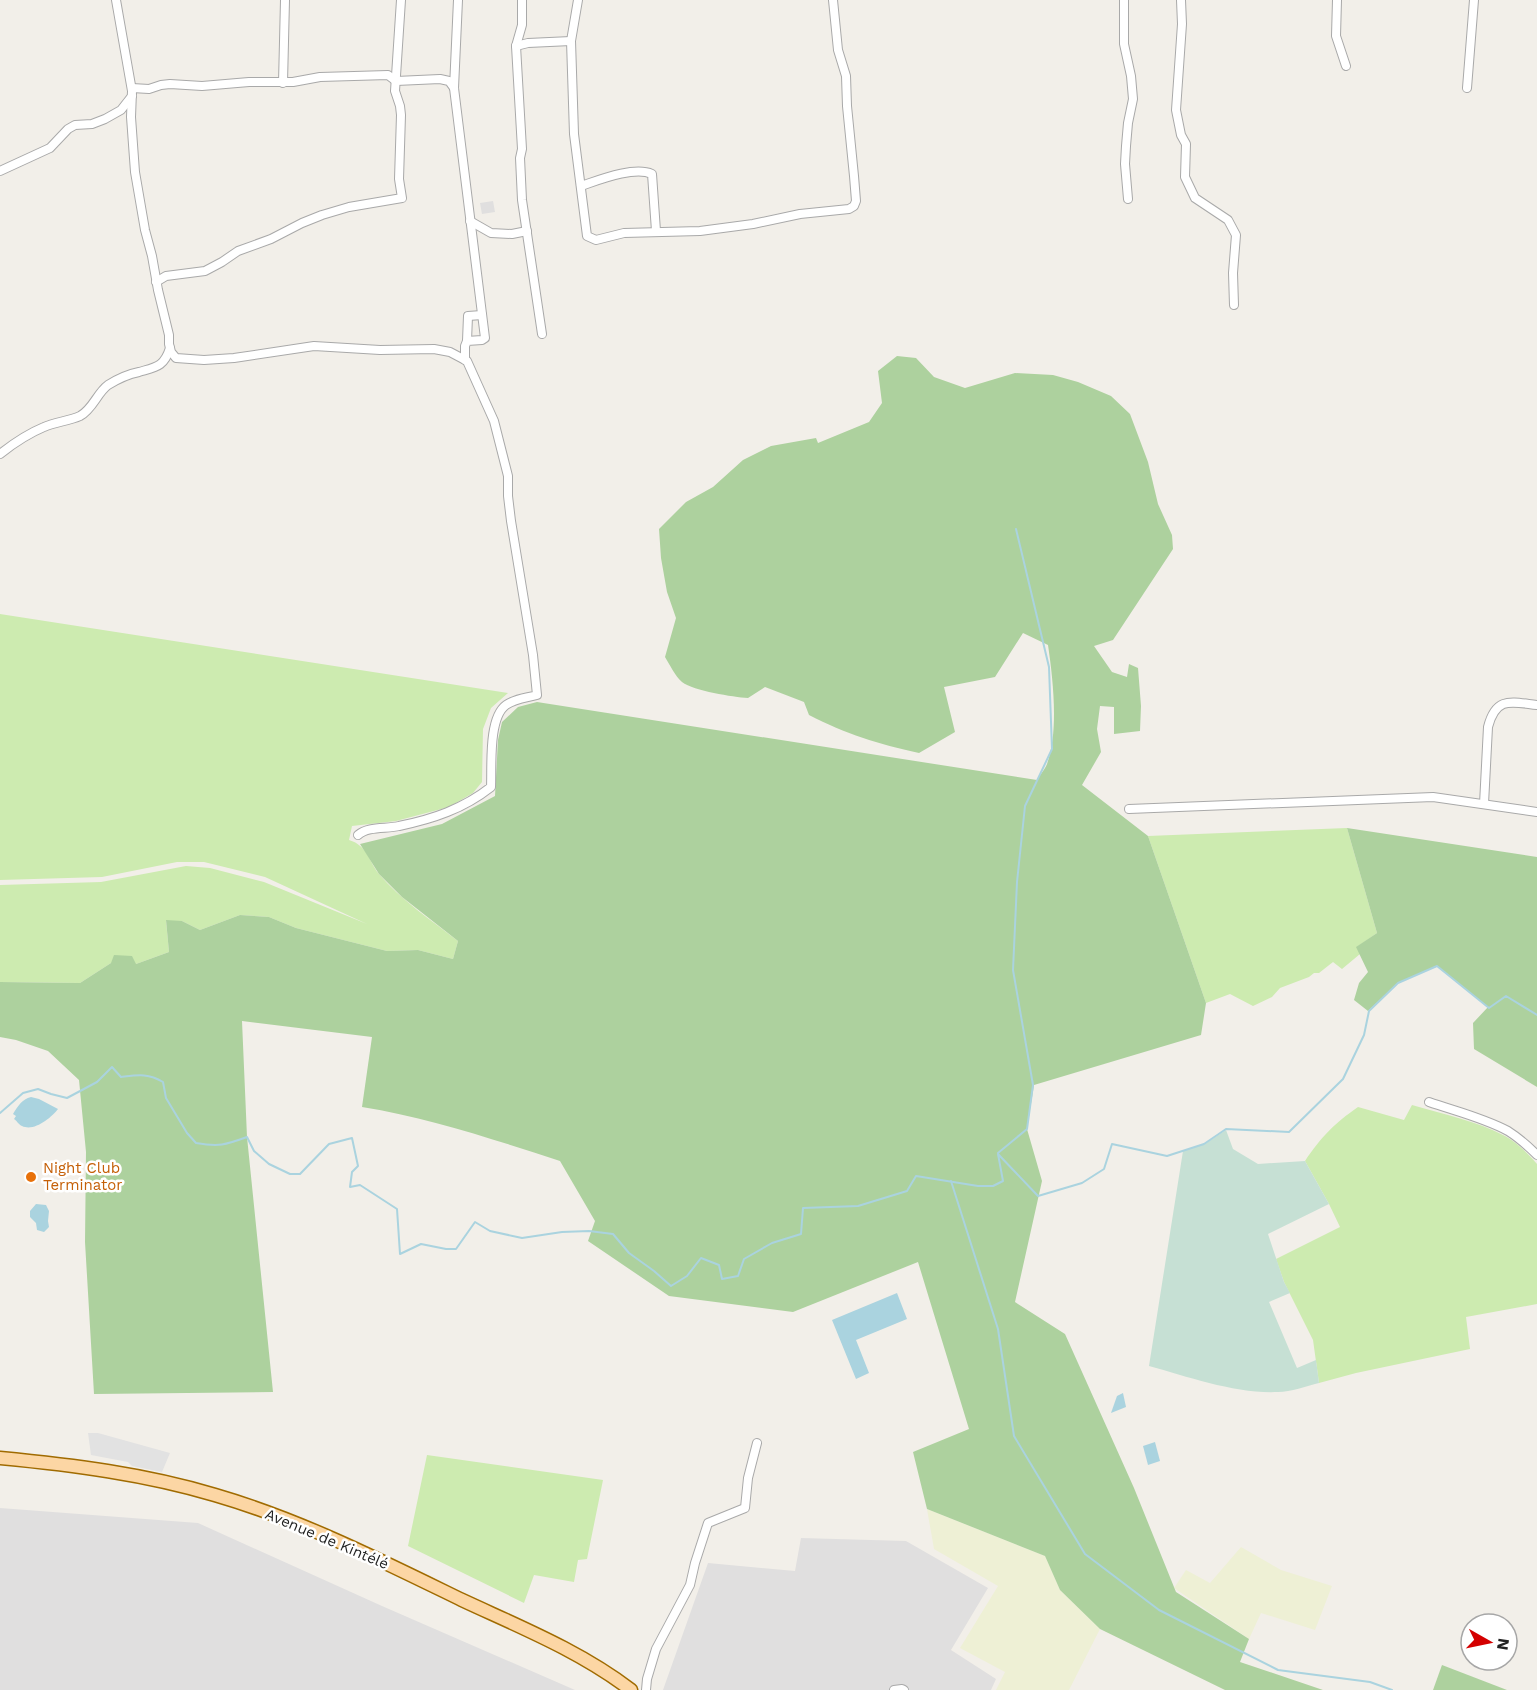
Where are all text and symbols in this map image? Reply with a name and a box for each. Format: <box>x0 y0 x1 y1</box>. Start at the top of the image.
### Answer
place label: Night Club Terminator <box>43 1159 122 1194</box>
marker: Night Club Terminator <box>24 1170 38 1184</box>
street label: Avenue de Kintélé <box>262 1505 392 1573</box>
north arrow <box>1459 1612 1519 1672</box>
text: N <box>1493 1637 1514 1652</box>

